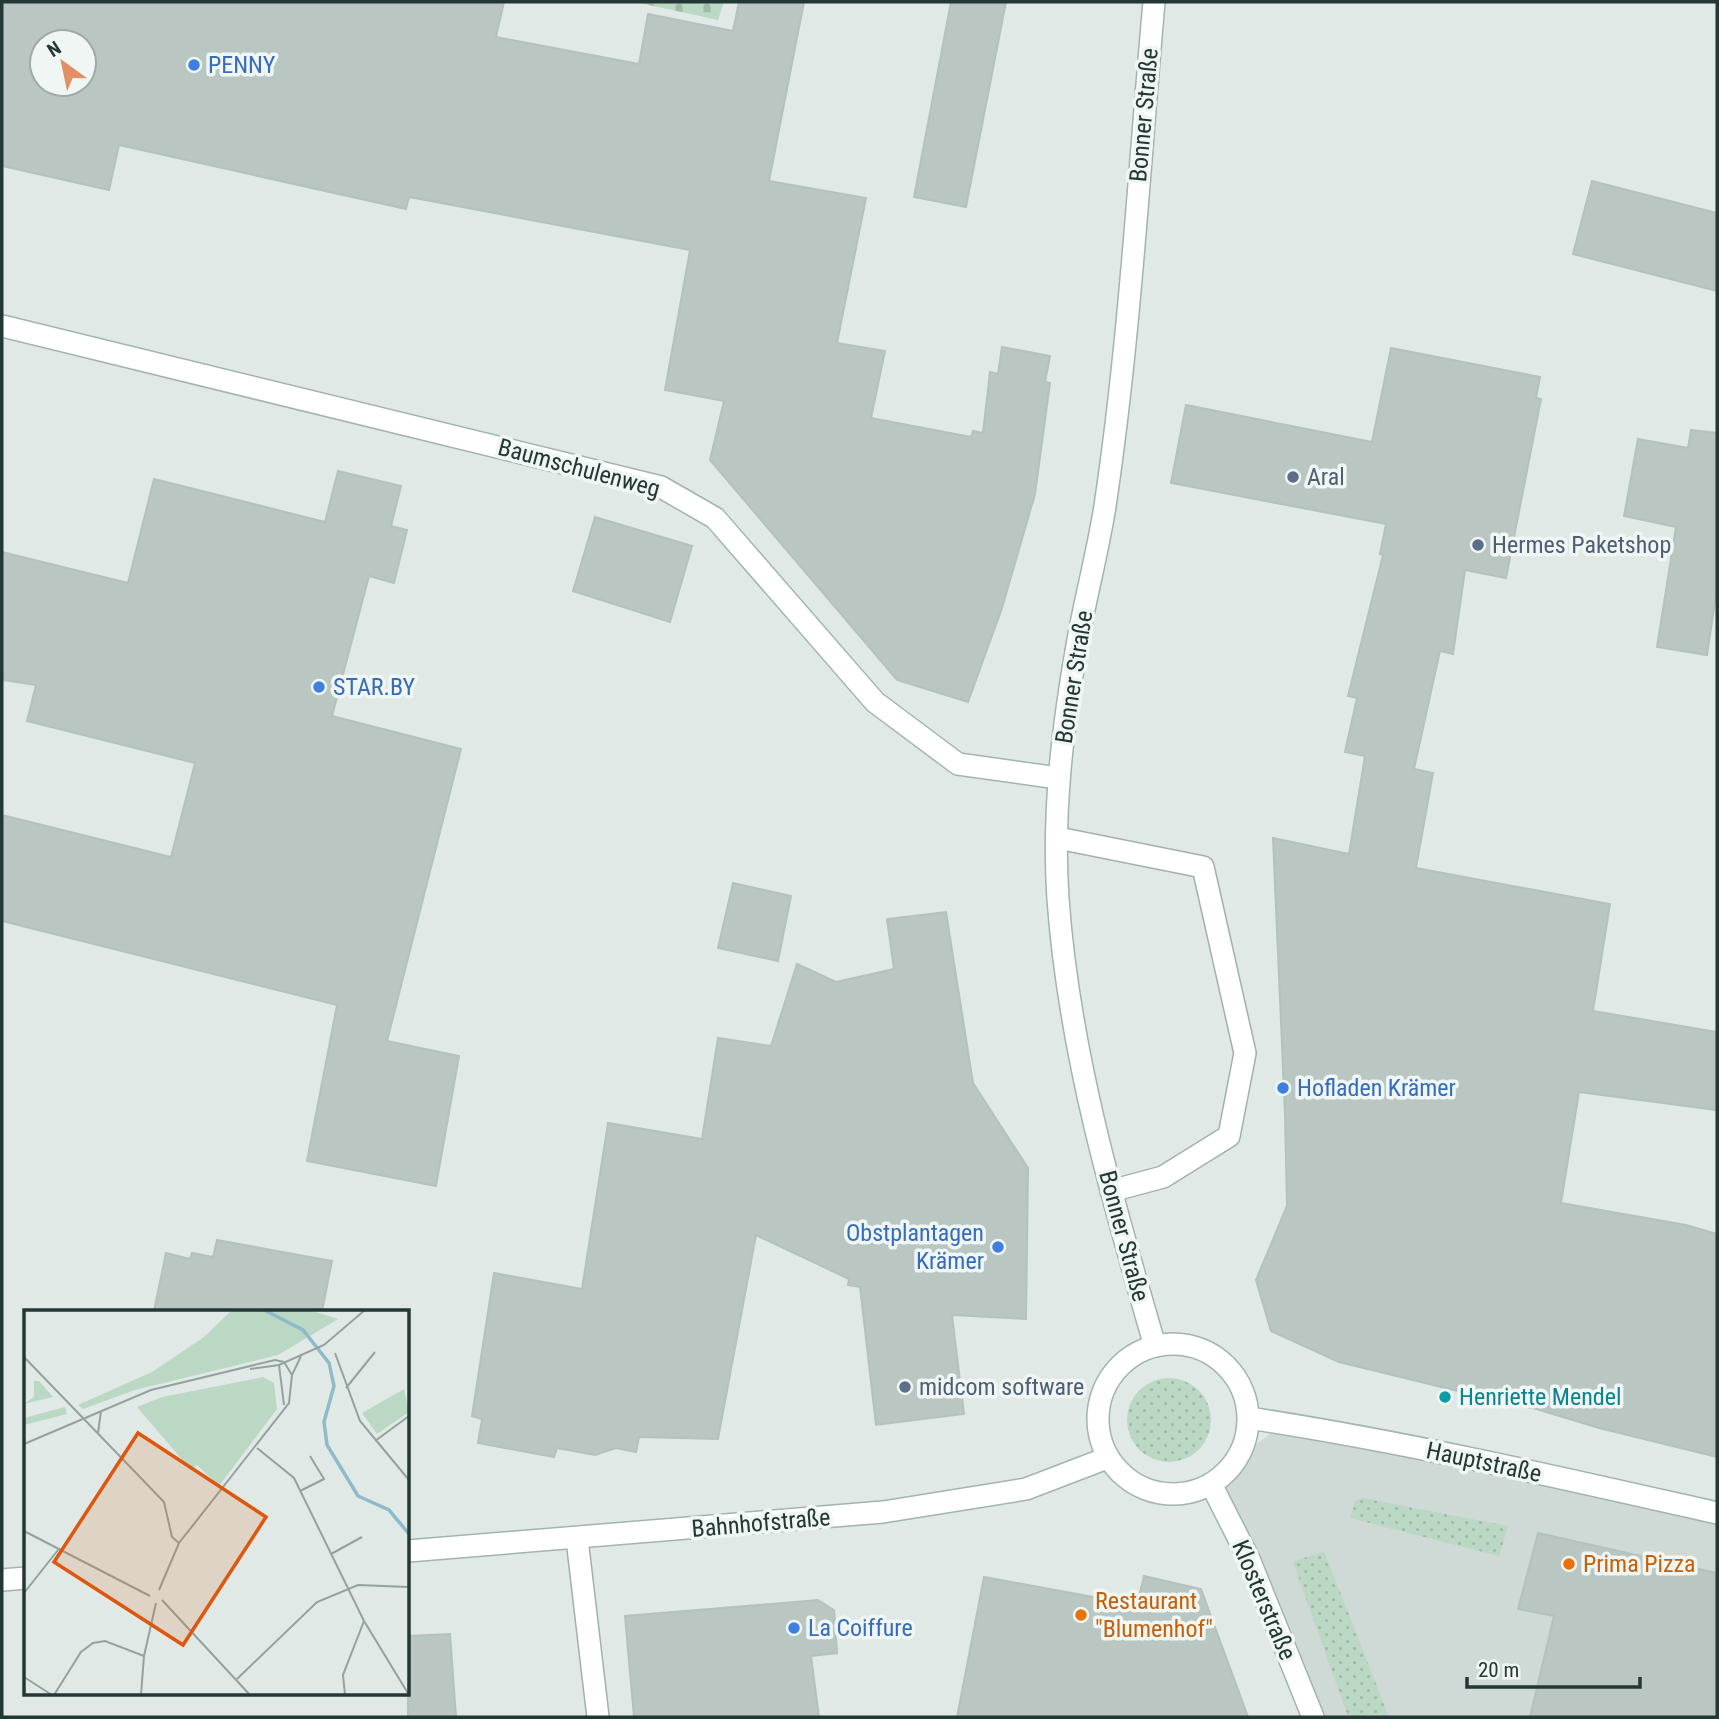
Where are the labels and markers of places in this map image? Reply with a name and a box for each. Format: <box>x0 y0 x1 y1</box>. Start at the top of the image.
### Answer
place label: PENNY <box>208 51 276 79</box>
marker: PENNY <box>186 57 202 73</box>
place label: Aral <box>1307 463 1345 491</box>
marker: Aral <box>1285 469 1301 485</box>
place label: Hermes Paketshop <box>1492 531 1671 559</box>
marker: Hermes Paketshop <box>1470 537 1486 553</box>
place label: STAR.BY <box>333 673 415 701</box>
marker: STAR.BY <box>311 679 327 695</box>
place label: Hofladen Krämer <box>1297 1074 1456 1102</box>
marker: Hofladen Krämer <box>1275 1080 1291 1096</box>
place label: Obstplantagen Krämer <box>846 1219 984 1275</box>
marker: Obstplantagen Krämer <box>990 1239 1006 1255</box>
place label: midcom software <box>919 1373 1084 1401</box>
marker: midcom software <box>897 1379 913 1395</box>
place label: Henriette Mendel <box>1459 1383 1621 1411</box>
marker: Henriette Mendel <box>1437 1389 1453 1405</box>
place label: Prima Pizza <box>1583 1550 1696 1578</box>
marker: Prima Pizza <box>1561 1556 1577 1572</box>
place label: Restaurant "Blumenhof" <box>1095 1587 1213 1643</box>
marker: Restaurant "Blumenhof" <box>1073 1607 1089 1623</box>
place label: La Coiffure <box>808 1614 913 1642</box>
marker: La Coiffure <box>786 1620 802 1636</box>

